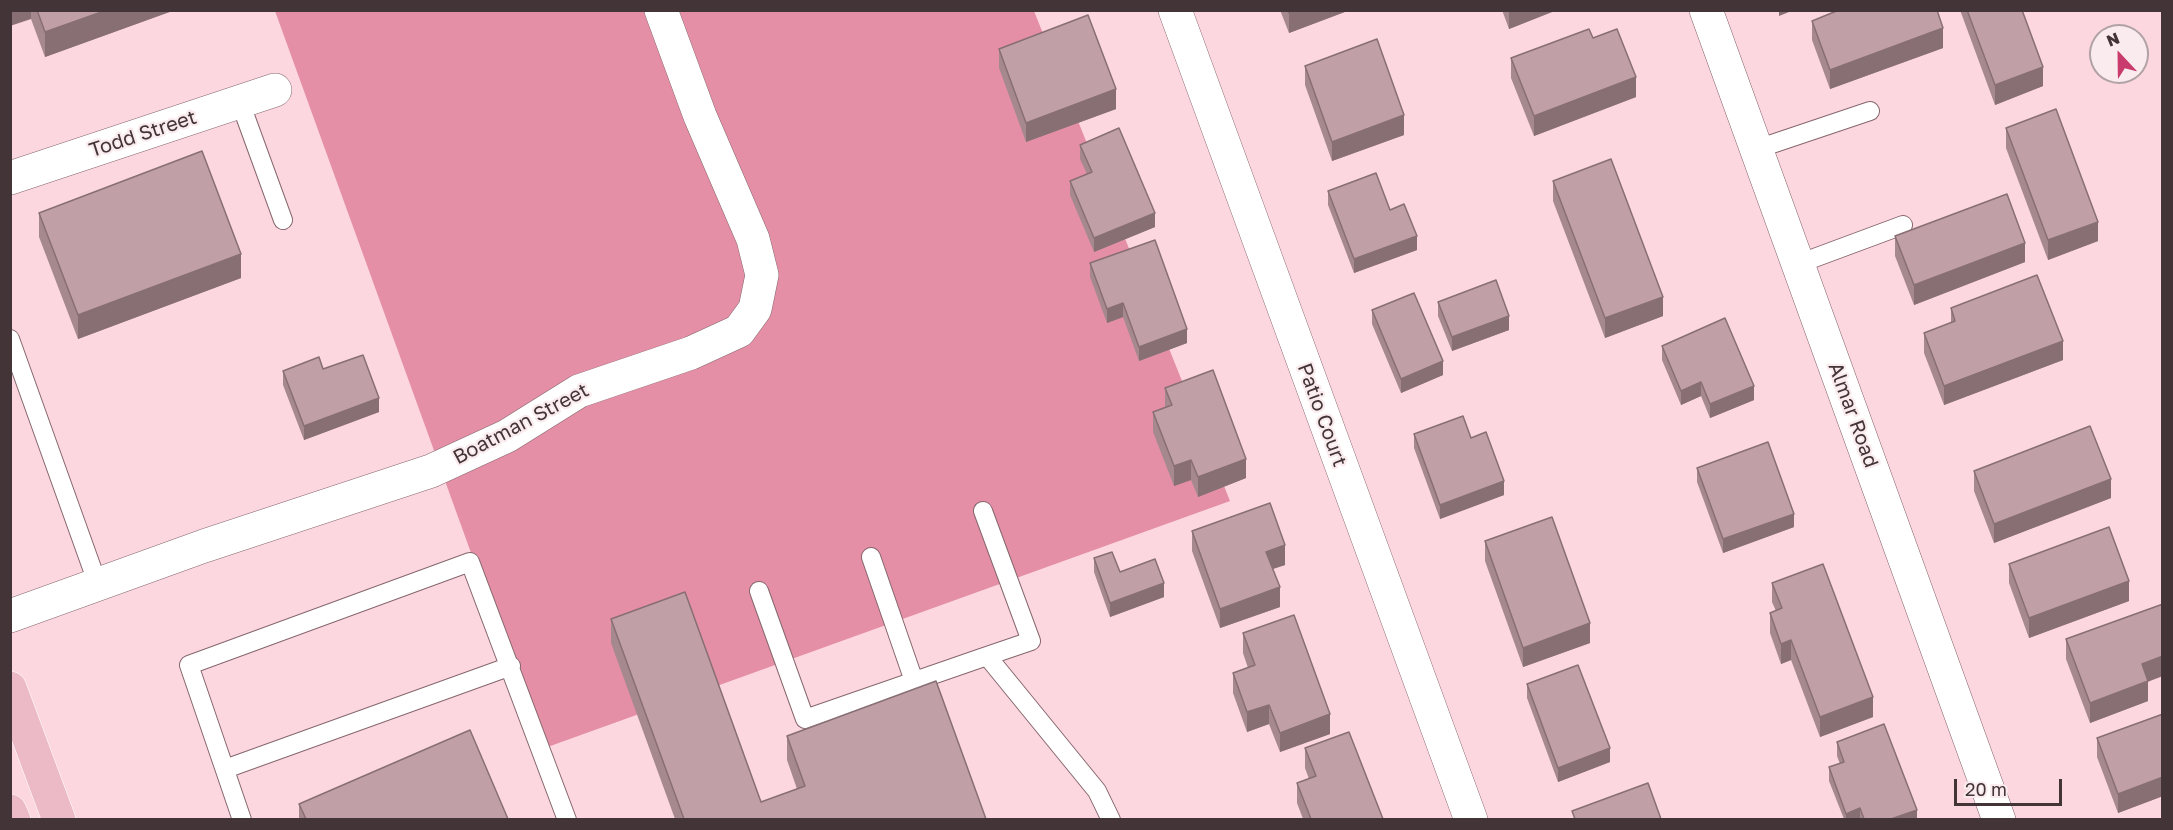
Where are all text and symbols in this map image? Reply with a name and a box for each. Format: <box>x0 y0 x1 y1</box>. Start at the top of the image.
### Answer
north arrow <box>2089 24 2149 84</box>
text: N <box>2104 28 2122 51</box>
street label: Todd Street <box>86 105 200 163</box>
street label: Almar Road <box>1823 359 1883 471</box>
street label: Patio Court <box>1292 360 1352 470</box>
street label: Boatman Street <box>449 378 593 470</box>
scale bar <box>1957 767 2065 805</box>
text: 20 m <box>1965 778 2007 800</box>

